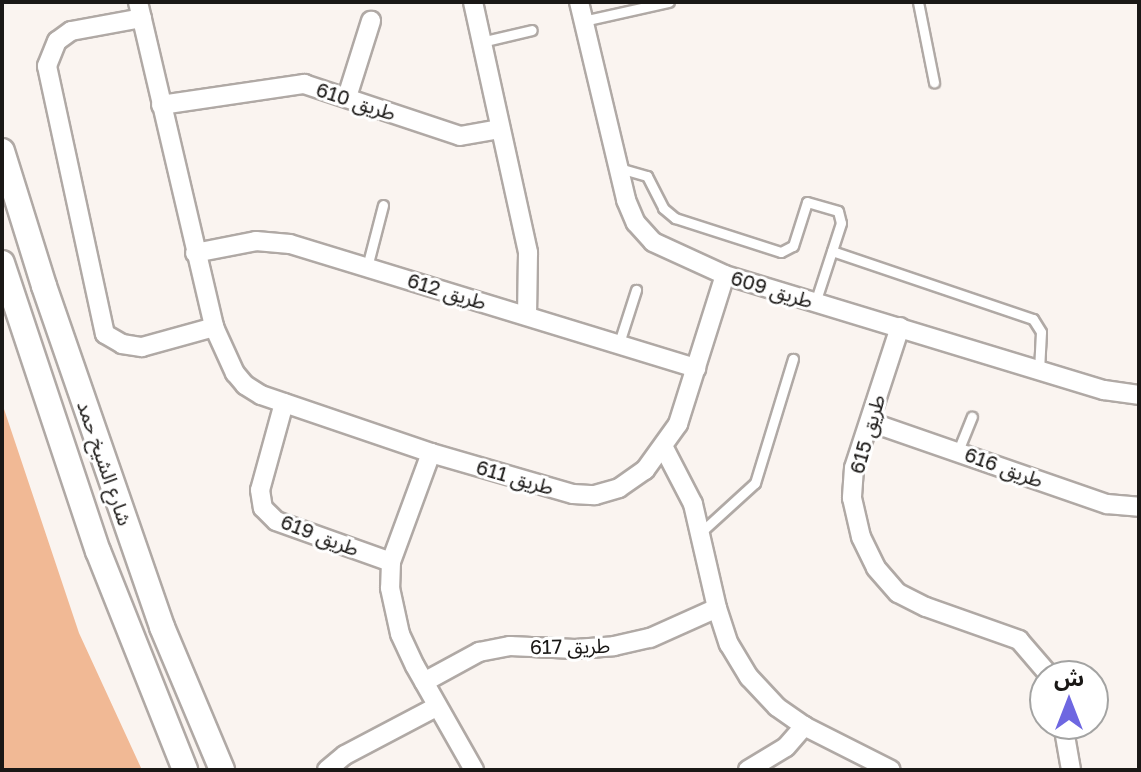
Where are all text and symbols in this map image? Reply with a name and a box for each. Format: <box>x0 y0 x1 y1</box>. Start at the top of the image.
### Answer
street label: طريق 610 <box>313 77 399 125</box>
street label: طريق 609 <box>728 265 816 313</box>
street label: طريق 612 <box>405 268 489 314</box>
street label: طريق 615 <box>844 392 890 476</box>
street label: شارع الشيخ حمد <box>72 397 138 529</box>
street label: طريق 616 <box>961 442 1047 492</box>
street label: طريق 611 <box>473 455 557 499</box>
street label: طريق 619 <box>277 509 363 561</box>
street label: طريق 617 <box>530 633 610 659</box>
north arrow <box>1029 660 1109 740</box>
text: ش <box>1054 664 1084 691</box>

